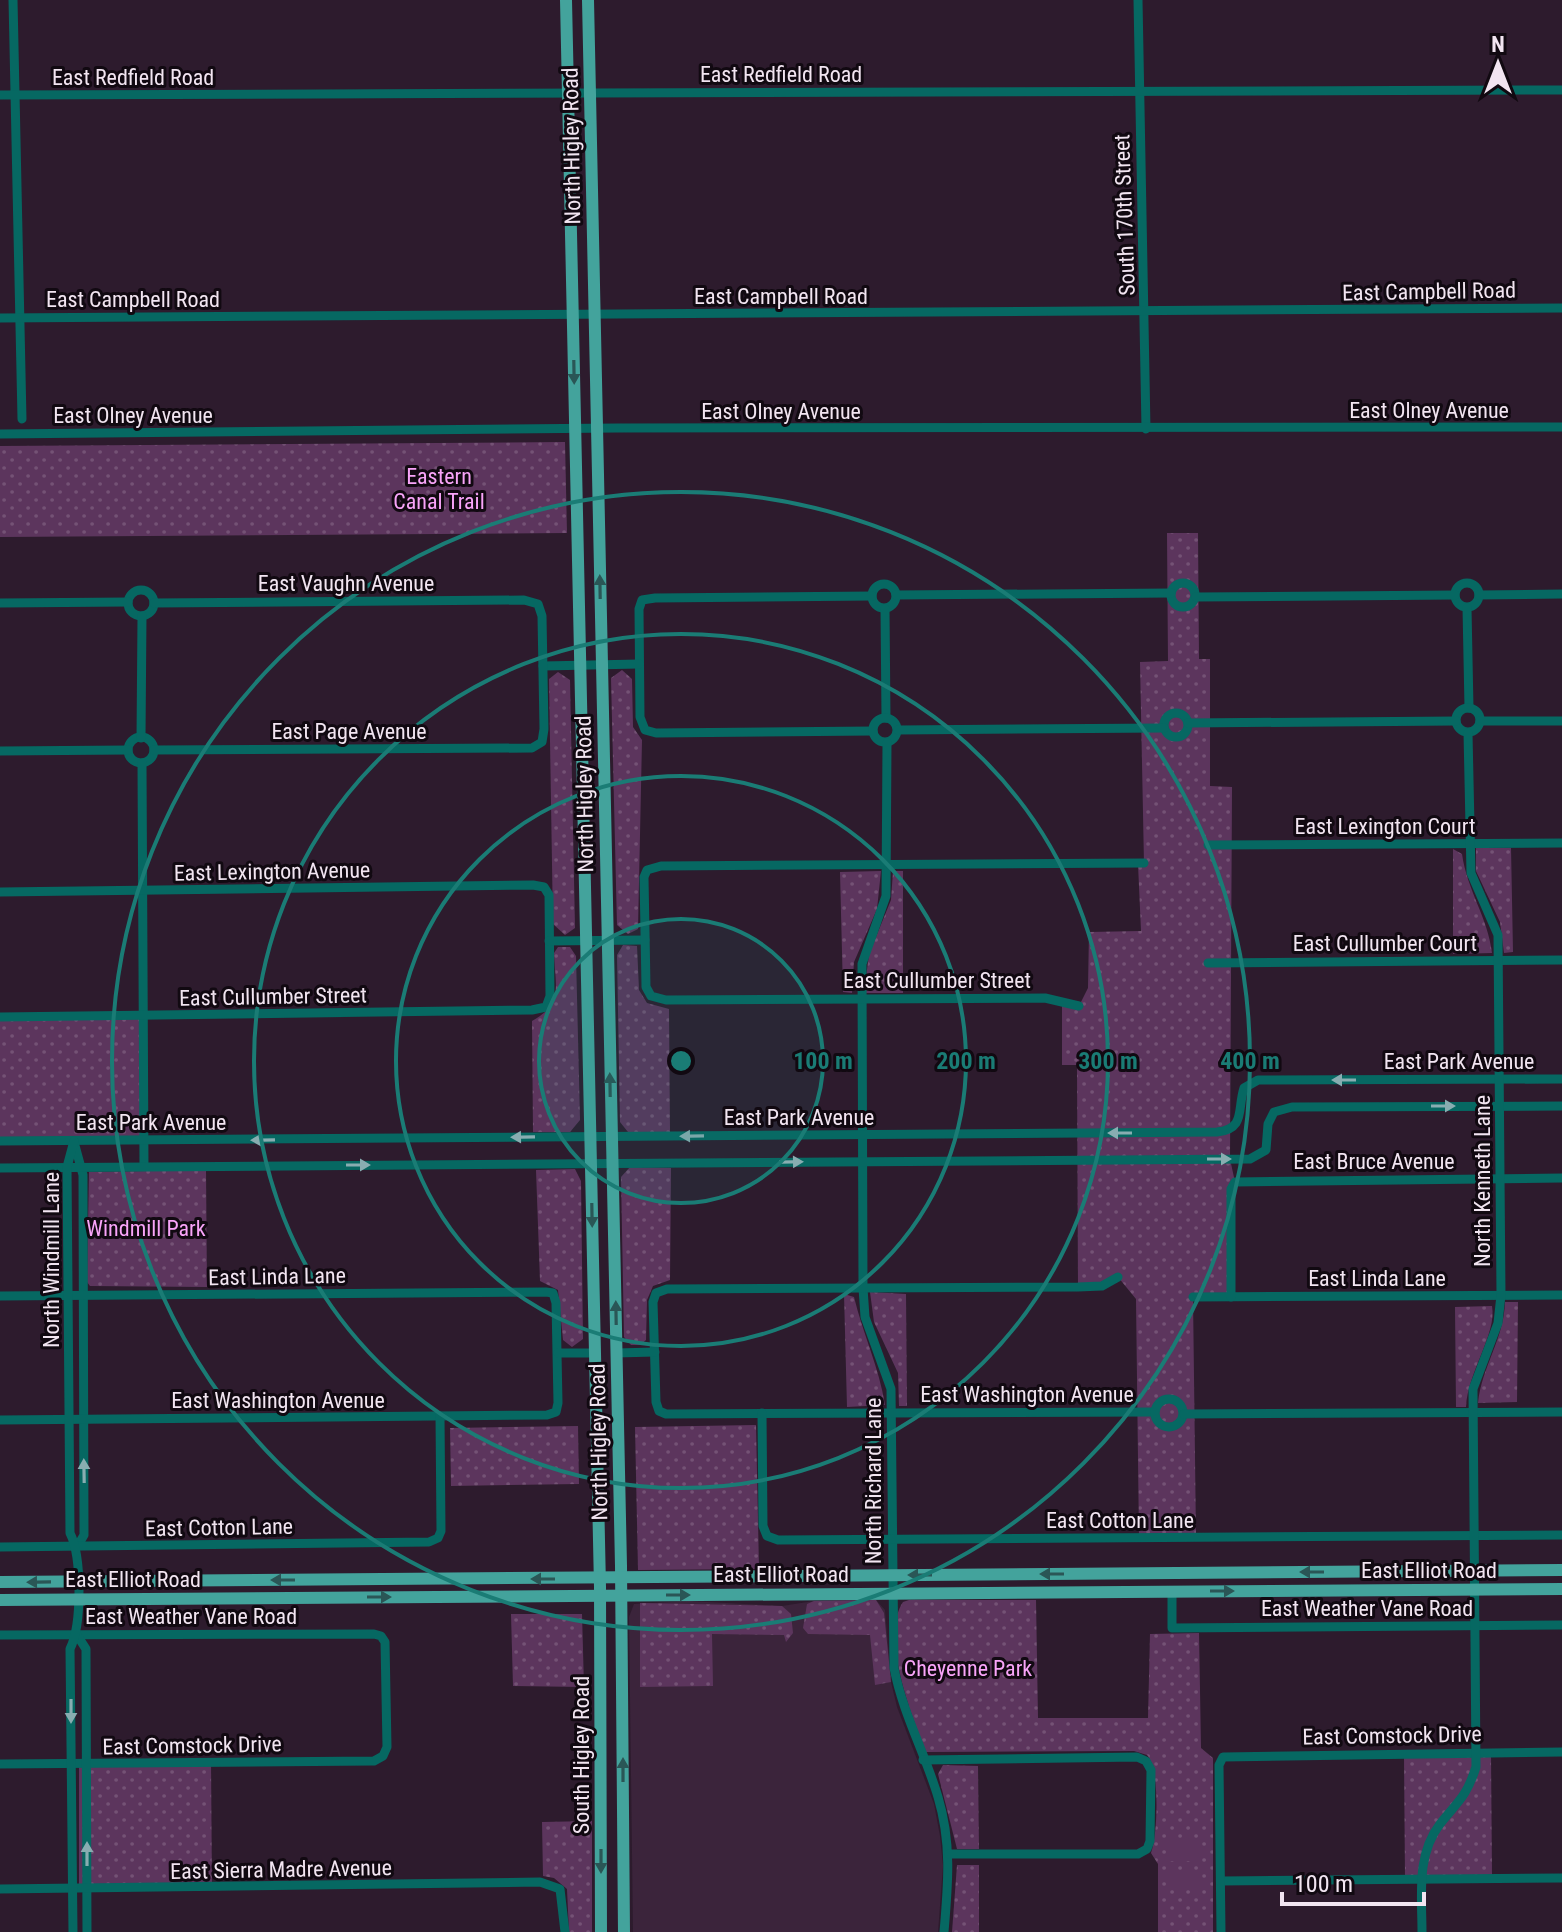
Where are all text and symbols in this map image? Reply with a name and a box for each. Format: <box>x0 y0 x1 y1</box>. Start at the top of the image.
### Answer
north arrow <box>1458 24 1538 104</box>
text: N <box>1491 32 1505 57</box>
street label: East Redfield Road <box>700 62 862 87</box>
street label: East Redfield Road <box>52 65 214 90</box>
street label: North Higley Road <box>558 67 585 225</box>
street label: South 170th Street <box>1109 134 1140 296</box>
street label: East Campbell Road <box>1342 277 1516 306</box>
street label: East Campbell Road <box>694 284 868 309</box>
street label: East Campbell Road <box>46 287 220 312</box>
one-way arrow <box>567 360 580 385</box>
street label: East Olney Avenue <box>1349 398 1509 423</box>
street label: East Olney Avenue <box>701 399 861 424</box>
street label: East Olney Avenue <box>53 403 213 428</box>
park label: Eastern Canal Trail <box>393 464 485 514</box>
street label: East Vaughn Avenue <box>258 571 434 596</box>
one-way arrow <box>594 574 606 599</box>
street label: North Higley Road <box>571 715 598 873</box>
street label: East Page Avenue <box>271 719 427 744</box>
street label: East Lexington Court <box>1295 814 1476 839</box>
street label: East Lexington Avenue <box>174 857 370 886</box>
street label: East Cullumber Court <box>1293 931 1477 956</box>
street label: East Cullumber Street <box>843 968 1031 993</box>
street label: East Cullumber Street <box>179 982 367 1011</box>
centre of rings <box>667 1047 695 1075</box>
text: 100 m <box>793 1047 853 1075</box>
text: 200 m <box>936 1047 996 1075</box>
text: 300 m <box>1078 1047 1138 1075</box>
text: 400 m <box>1220 1047 1280 1075</box>
street label: East Park Avenue <box>1384 1049 1534 1074</box>
one-way arrow <box>604 1072 617 1097</box>
one-way arrow <box>1331 1074 1356 1086</box>
street label: North Kenneth Lane <box>1470 1095 1495 1267</box>
one-way arrow <box>1431 1100 1456 1112</box>
street label: East Park Avenue <box>724 1105 874 1130</box>
street label: East Park Avenue <box>76 1110 226 1135</box>
one-way arrow <box>1107 1127 1132 1139</box>
one-way arrow <box>679 1130 704 1142</box>
one-way arrow <box>510 1131 535 1143</box>
one-way arrow <box>250 1133 275 1146</box>
street label: East Bruce Avenue <box>1293 1149 1455 1174</box>
one-way arrow <box>1207 1153 1232 1165</box>
one-way arrow <box>779 1156 804 1168</box>
one-way arrow <box>346 1159 371 1171</box>
street label: North Windmill Lane <box>39 1172 64 1348</box>
one-way arrow <box>586 1203 598 1228</box>
park label: Windmill Park <box>86 1216 206 1241</box>
street label: East Linda Lane <box>208 1263 346 1290</box>
street label: East Linda Lane <box>1308 1266 1446 1291</box>
one-way arrow <box>609 1300 622 1325</box>
street label: North Higley Road <box>585 1363 612 1521</box>
street label: East Washington Avenue <box>920 1382 1134 1407</box>
street label: East Washington Avenue <box>171 1388 385 1413</box>
street label: North Richard Lane <box>861 1398 886 1564</box>
one-way arrow <box>78 1458 90 1483</box>
street label: East Cotton Lane <box>1046 1508 1194 1533</box>
street label: East Cotton Lane <box>145 1514 293 1541</box>
street label: East Elliot Road <box>1361 1558 1497 1583</box>
street label: East Elliot Road <box>713 1562 849 1587</box>
one-way arrow <box>1299 1566 1324 1578</box>
street label: East Elliot Road <box>65 1567 201 1592</box>
one-way arrow <box>1039 1568 1064 1580</box>
one-way arrow <box>907 1569 932 1581</box>
one-way arrow <box>530 1573 555 1585</box>
one-way arrow <box>270 1574 295 1586</box>
one-way arrow <box>26 1576 51 1588</box>
one-way arrow <box>1210 1585 1235 1597</box>
one-way arrow <box>666 1589 691 1601</box>
one-way arrow <box>367 1591 392 1603</box>
street label: East Weather Vane Road <box>1261 1596 1473 1621</box>
street label: East Weather Vane Road <box>85 1604 297 1629</box>
park label: Cheyenne Park <box>904 1656 1032 1681</box>
street label: South Higley Road <box>569 1676 594 1834</box>
one-way arrow <box>65 1699 77 1724</box>
street label: East Comstock Drive <box>1302 1721 1482 1750</box>
street label: East Comstock Drive <box>102 1731 282 1760</box>
one-way arrow <box>617 1757 629 1782</box>
one-way arrow <box>81 1841 93 1866</box>
one-way arrow <box>595 1849 607 1874</box>
street label: East Sierra Madre Avenue <box>170 1855 392 1884</box>
scale bar <box>1282 1856 1424 1906</box>
text: 100 m <box>1294 1870 1353 1898</box>

